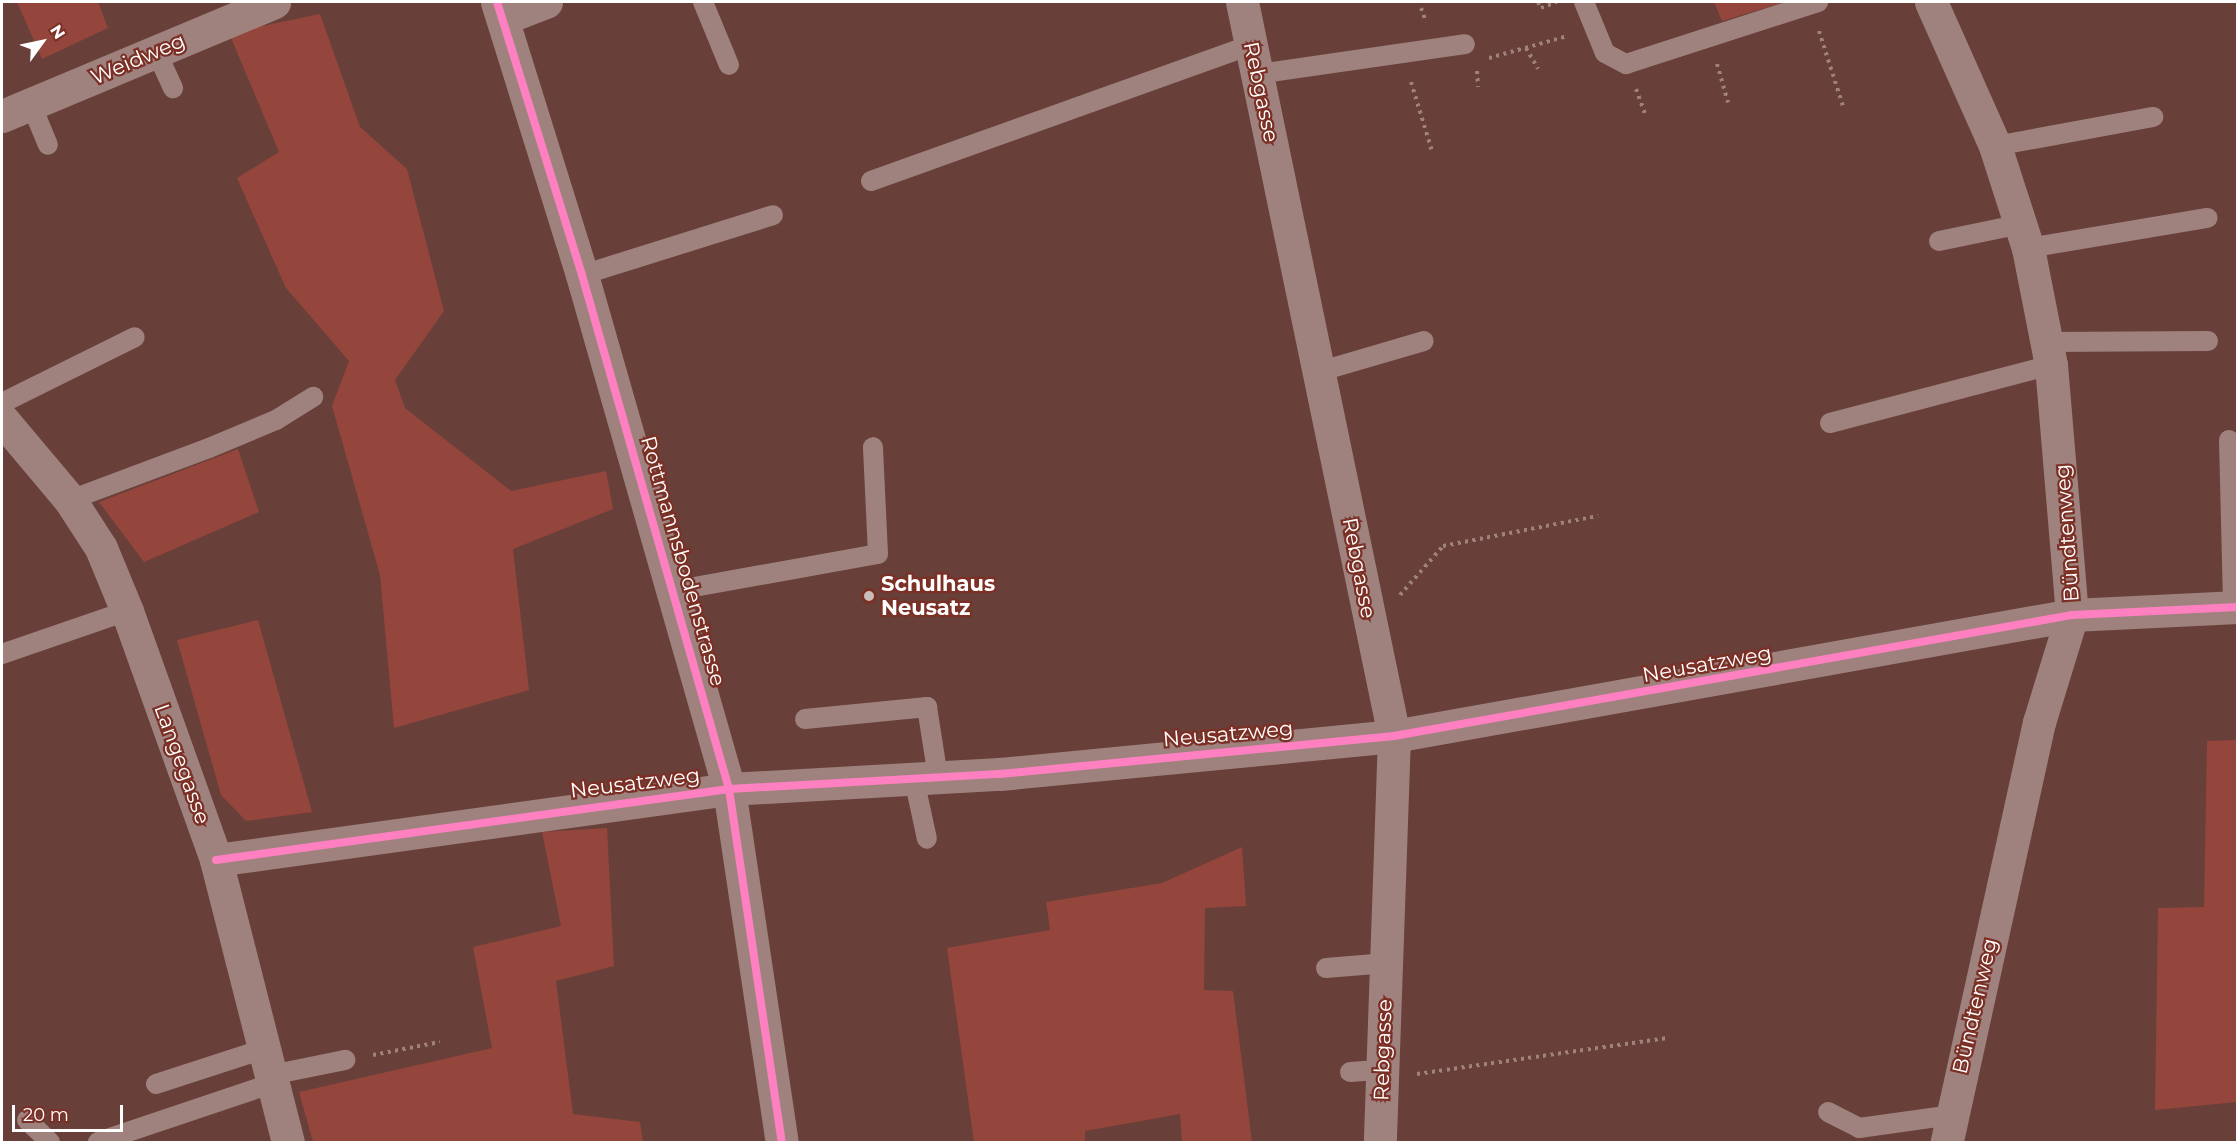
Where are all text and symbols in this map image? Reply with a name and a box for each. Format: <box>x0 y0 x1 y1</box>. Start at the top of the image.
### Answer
north arrow <box>12 12 72 72</box>
text: N <box>46 21 69 43</box>
street label: Weidweg <box>87 28 189 90</box>
street label: Rebgasse <box>1238 39 1284 145</box>
street label: Rottmannsbodenstrasse <box>635 433 731 689</box>
street label: Bündtenweg <box>2050 463 2084 603</box>
street label: Rebgasse <box>1337 516 1381 620</box>
place label: Schulhaus Neusatz <box>881 571 995 621</box>
marker: Schulhaus Neusatz <box>862 589 876 603</box>
street label: Neusatzweg <box>1640 640 1774 688</box>
street label: Langegasse <box>149 700 215 828</box>
street label: Neusatzweg <box>1162 716 1294 752</box>
street label: Neusatzweg <box>569 763 701 803</box>
street label: Bündtenweg <box>1947 936 2003 1076</box>
street label: Rebgasse <box>1369 999 1397 1101</box>
scale bar <box>15 1093 126 1131</box>
text: 20 m <box>23 1104 69 1126</box>

